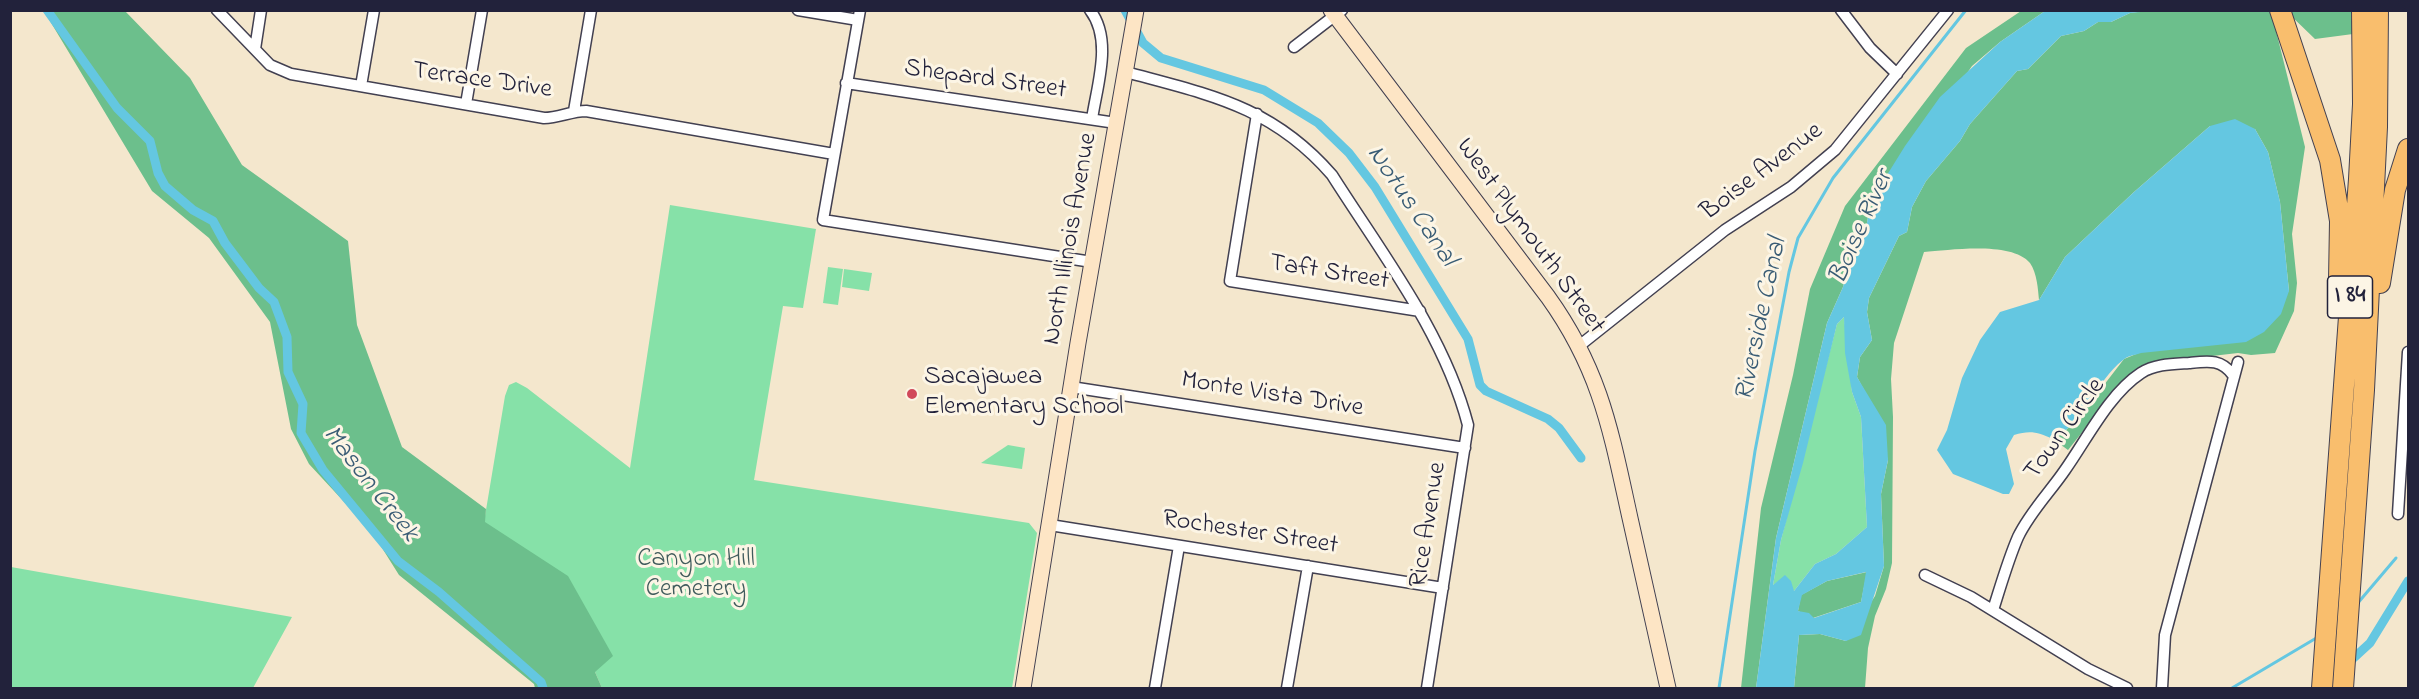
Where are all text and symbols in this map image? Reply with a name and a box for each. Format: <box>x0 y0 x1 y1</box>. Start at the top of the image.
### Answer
street label: Shepard Street <box>902 54 1068 108</box>
street label: Terrace Drive <box>410 57 554 107</box>
street label: Boise Avenue <box>1696 117 1830 229</box>
street label: North Illinois Avenue <box>1038 131 1106 347</box>
street label: West Plymouth Street <box>1448 133 1610 341</box>
water label: Notus Canal <box>1358 140 1462 274</box>
water label: Boise River <box>1824 166 1902 290</box>
water label: Riverside Canal <box>1730 235 1796 405</box>
street label: Taft Street <box>1267 249 1391 299</box>
road number: I 84 <box>2328 276 2372 318</box>
place label: Sacajawea Elementary School <box>924 363 1123 424</box>
street label: Monte Vista Drive <box>1179 366 1365 426</box>
street label: Town Circle <box>2019 373 2113 487</box>
marker: Sacajawea Elementary School <box>905 387 919 401</box>
water label: Mason Creek <box>314 421 424 549</box>
street label: Rice Avenue <box>1405 460 1455 590</box>
street label: Rochester Street <box>1160 505 1340 563</box>
park label: Canyon Hill Cemetery <box>637 545 755 606</box>

